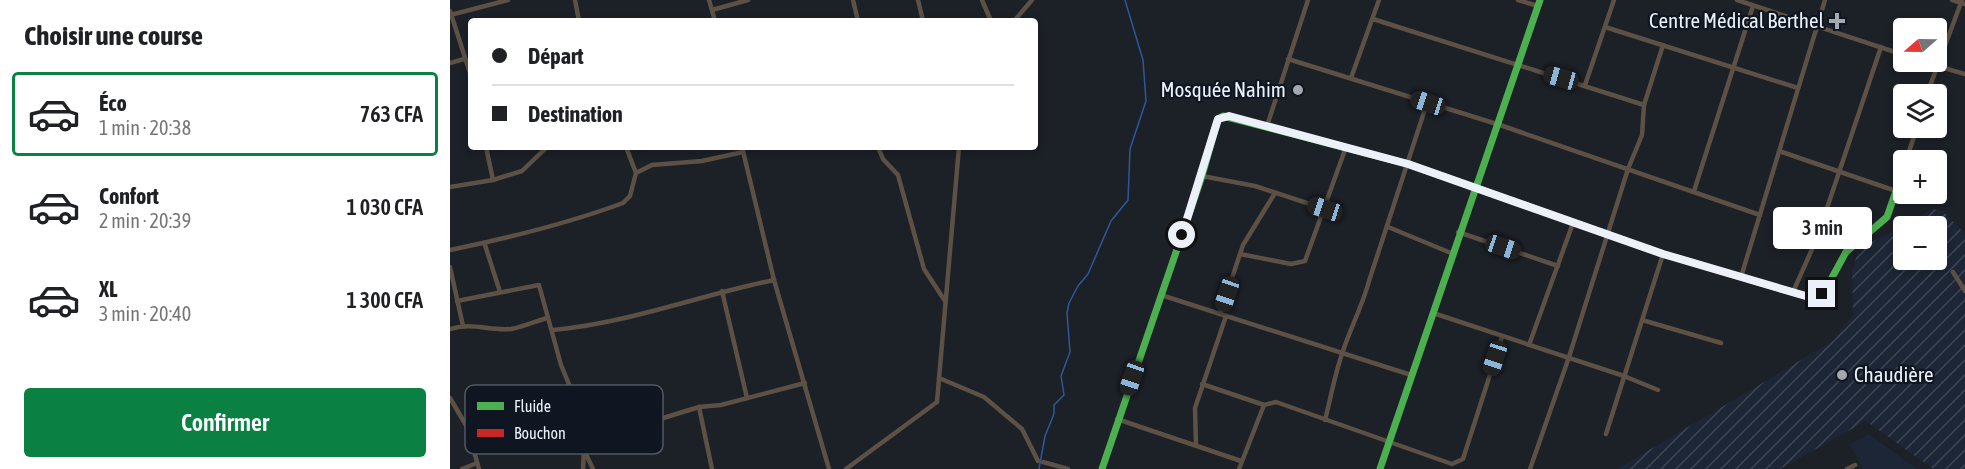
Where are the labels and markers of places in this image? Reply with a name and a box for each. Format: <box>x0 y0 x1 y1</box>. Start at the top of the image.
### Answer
place label: Centre Médical Berthel <box>1649 8 1824 32</box>
marker: Centre Médical Berthel <box>1828 12 1846 30</box>
place label: Mosquée Nahim <box>1160 77 1286 101</box>
marker: Mosquée Nahim <box>1291 83 1305 97</box>
place label: Chaudière <box>1854 362 1934 386</box>
marker: Chaudière <box>1835 368 1849 382</box>

